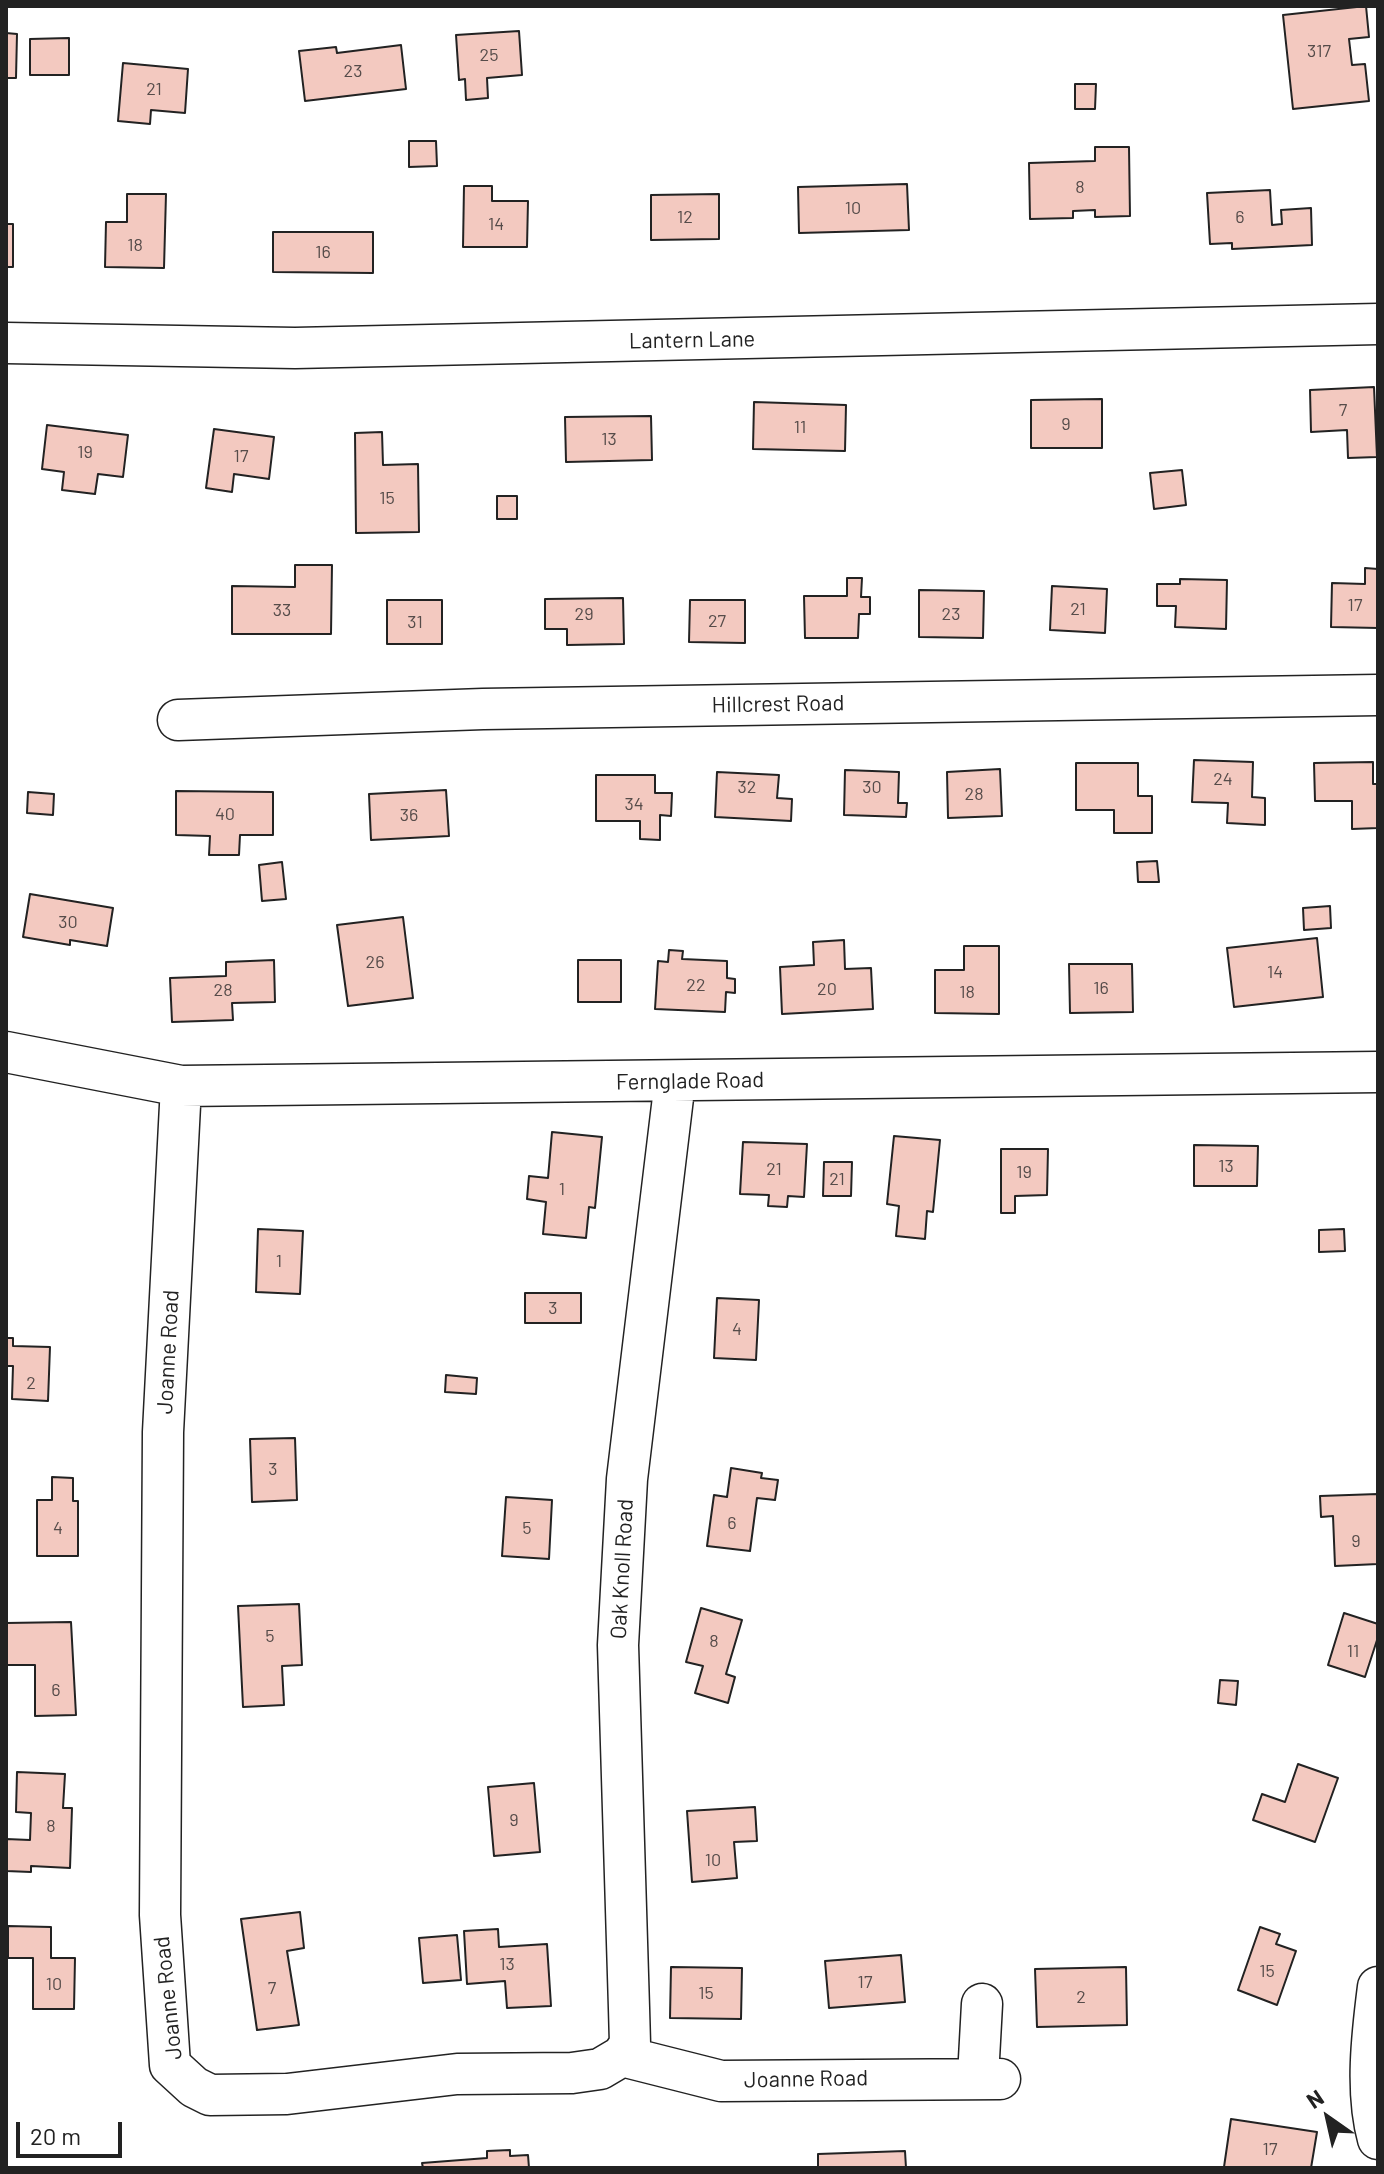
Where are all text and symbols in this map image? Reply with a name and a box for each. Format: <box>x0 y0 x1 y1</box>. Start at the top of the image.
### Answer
house number: 317 <box>1307 40 1331 62</box>
house number: 25 <box>480 44 498 66</box>
house number: 23 <box>344 60 362 82</box>
house number: 21 <box>146 78 162 100</box>
house number: 8 <box>1075 176 1085 198</box>
house number: 10 <box>845 197 861 219</box>
house number: 12 <box>677 206 693 228</box>
house number: 6 <box>1235 206 1245 228</box>
house number: 14 <box>488 213 504 235</box>
house number: 18 <box>127 234 143 256</box>
house number: 16 <box>315 241 331 263</box>
street label: Lantern Lane <box>629 326 755 354</box>
house number: 7 <box>1339 399 1347 421</box>
house number: 9 <box>1061 413 1071 435</box>
house number: 11 <box>794 416 806 438</box>
house number: 13 <box>601 428 617 450</box>
house number: 19 <box>77 441 93 463</box>
house number: 17 <box>234 445 248 467</box>
house number: 15 <box>379 487 395 509</box>
house number: 17 <box>1348 594 1362 616</box>
house number: 21 <box>1070 598 1086 620</box>
house number: 33 <box>273 599 291 621</box>
house number: 29 <box>574 603 594 625</box>
house number: 23 <box>942 603 960 625</box>
house number: 27 <box>708 610 726 632</box>
house number: 31 <box>407 611 423 633</box>
street label: Hillcrest Road <box>711 690 845 718</box>
house number: 24 <box>1213 768 1233 790</box>
house number: 32 <box>738 776 756 798</box>
house number: 30 <box>862 776 882 798</box>
house number: 28 <box>964 783 984 805</box>
house number: 34 <box>624 793 644 815</box>
house number: 40 <box>215 803 235 825</box>
house number: 36 <box>400 804 418 826</box>
house number: 30 <box>58 911 78 933</box>
house number: 26 <box>366 951 384 973</box>
house number: 14 <box>1267 961 1283 983</box>
house number: 22 <box>686 974 706 996</box>
house number: 16 <box>1093 977 1109 999</box>
house number: 20 <box>817 978 837 1000</box>
house number: 28 <box>213 979 233 1001</box>
house number: 18 <box>959 981 975 1003</box>
street label: Fernglade Road <box>616 1067 764 1095</box>
house number: 13 <box>1218 1155 1234 1177</box>
house number: 21 <box>766 1158 782 1180</box>
house number: 19 <box>1016 1161 1032 1183</box>
house number: 21 <box>829 1168 845 1190</box>
house number: 1 <box>559 1178 565 1200</box>
house number: 1 <box>276 1250 282 1272</box>
street label: Joanne Road <box>152 1289 184 1415</box>
house number: 3 <box>548 1297 558 1319</box>
house number: 4 <box>732 1318 742 1340</box>
house number: 2 <box>26 1372 36 1394</box>
house number: 3 <box>268 1458 278 1480</box>
street label: Oak Knoll Road <box>605 1498 639 1640</box>
house number: 6 <box>727 1512 737 1534</box>
house number: 4 <box>53 1517 63 1539</box>
house number: 5 <box>522 1517 532 1539</box>
house number: 9 <box>1351 1530 1361 1552</box>
house number: 5 <box>265 1625 275 1647</box>
house number: 8 <box>709 1630 719 1652</box>
house number: 11 <box>1347 1640 1359 1662</box>
house number: 6 <box>51 1679 61 1701</box>
house number: 9 <box>509 1809 519 1831</box>
house number: 8 <box>46 1815 56 1837</box>
house number: 10 <box>705 1849 721 1871</box>
street label: Joanne Road <box>148 1935 188 2061</box>
house number: 13 <box>499 1953 515 1975</box>
house number: 15 <box>1259 1960 1275 1982</box>
house number: 17 <box>858 1971 872 1993</box>
house number: 10 <box>46 1973 62 1995</box>
house number: 7 <box>268 1977 276 1999</box>
house number: 15 <box>698 1982 714 2004</box>
house number: 2 <box>1076 1986 1086 2008</box>
street label: Joanne Road <box>744 2065 868 2093</box>
north arrow <box>1288 2078 1368 2158</box>
text: N <box>1301 2083 1328 2113</box>
scale bar <box>20 2106 126 2156</box>
text: 20 m <box>30 2121 81 2150</box>
house number: 17 <box>1263 2138 1277 2160</box>

